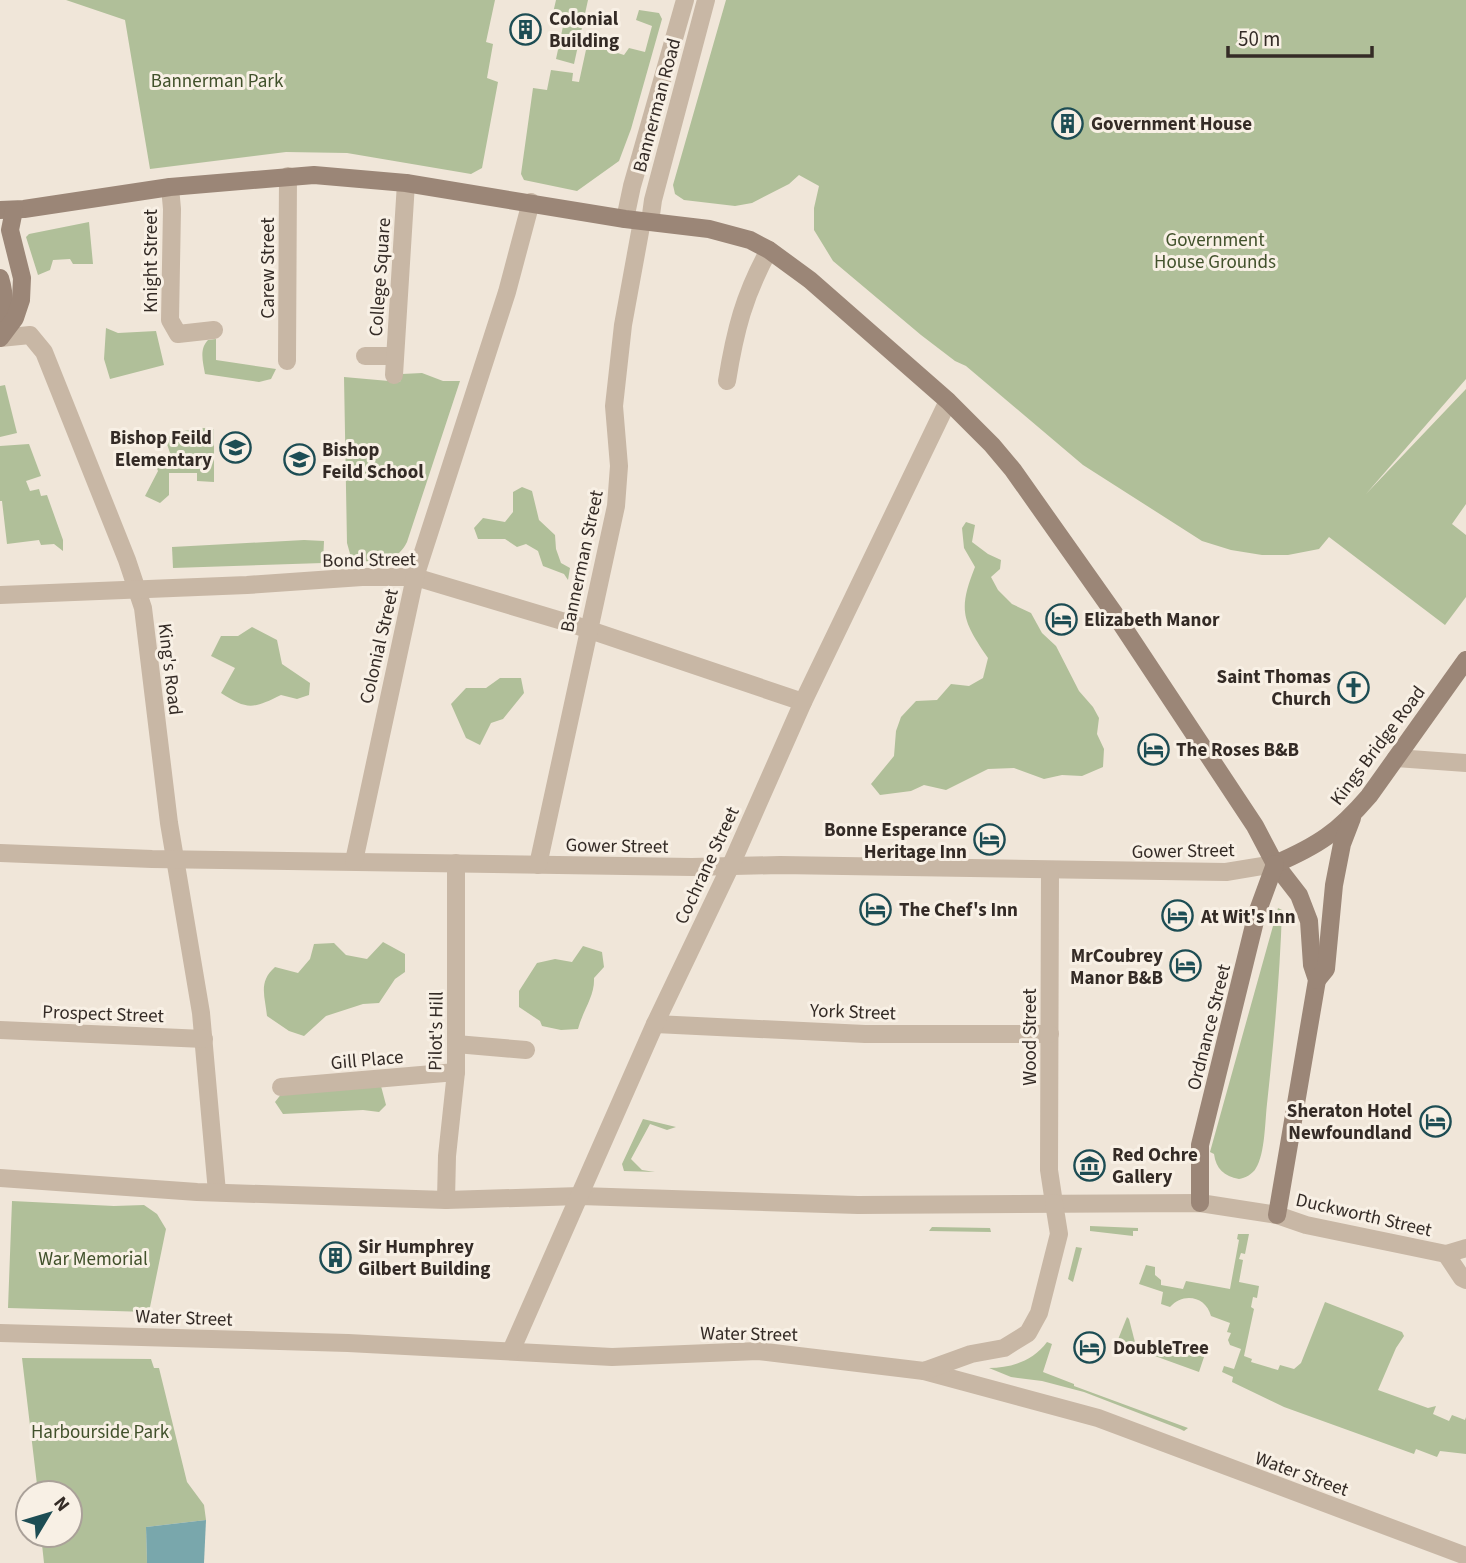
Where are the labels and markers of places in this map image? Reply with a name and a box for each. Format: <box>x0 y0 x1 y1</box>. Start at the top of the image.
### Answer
place label: Colonial Building <box>549 6 619 55</box>
building icon: Colonial Building <box>509 12 543 46</box>
building icon: Government House <box>1051 106 1085 140</box>
place label: Government House <box>1091 111 1252 138</box>
place label: Bishop Feild Elementary <box>110 425 212 474</box>
school or university icon: Bishop Feild Elementary <box>218 431 252 465</box>
place label: Bishop Feild School <box>322 437 424 486</box>
school or university icon: Bishop Feild School <box>282 443 316 477</box>
hotel icon: Elizabeth Manor <box>1044 602 1078 636</box>
place label: Elizabeth Manor <box>1084 607 1220 634</box>
place label: Saint Thomas Church <box>1217 664 1331 713</box>
church icon: Saint Thomas Church <box>1337 670 1371 704</box>
hotel icon: The Roses B&B <box>1136 732 1170 766</box>
place label: The Roses B&B <box>1176 737 1299 764</box>
place label: Bonne Esperance Heritage Inn <box>824 817 967 866</box>
hotel icon: Bonne Esperance Heritage Inn <box>973 823 1007 857</box>
hotel icon: The Chef's Inn <box>859 892 893 926</box>
place label: The Chef's Inn <box>899 897 1018 924</box>
hotel icon: At Wit's Inn <box>1161 899 1195 933</box>
place label: At Wit's Inn <box>1200 904 1296 931</box>
place label: MrCoubrey Manor B&B <box>1070 943 1163 992</box>
hotel icon: MrCoubrey Manor B&B <box>1169 949 1203 983</box>
place label: Sheraton Hotel Newfoundland <box>1287 1098 1413 1147</box>
hotel icon: Sheraton Hotel Newfoundland <box>1418 1104 1452 1138</box>
place label: Red Ochre Gallery <box>1112 1142 1198 1191</box>
museum icon: Red Ochre Gallery <box>1072 1148 1106 1182</box>
place label: Sir Humphrey Gilbert Building <box>358 1234 490 1283</box>
building icon: Sir Humphrey Gilbert Building <box>318 1240 352 1274</box>
hotel icon: DoubleTree <box>1073 1330 1107 1364</box>
place label: DoubleTree <box>1113 1335 1209 1362</box>

